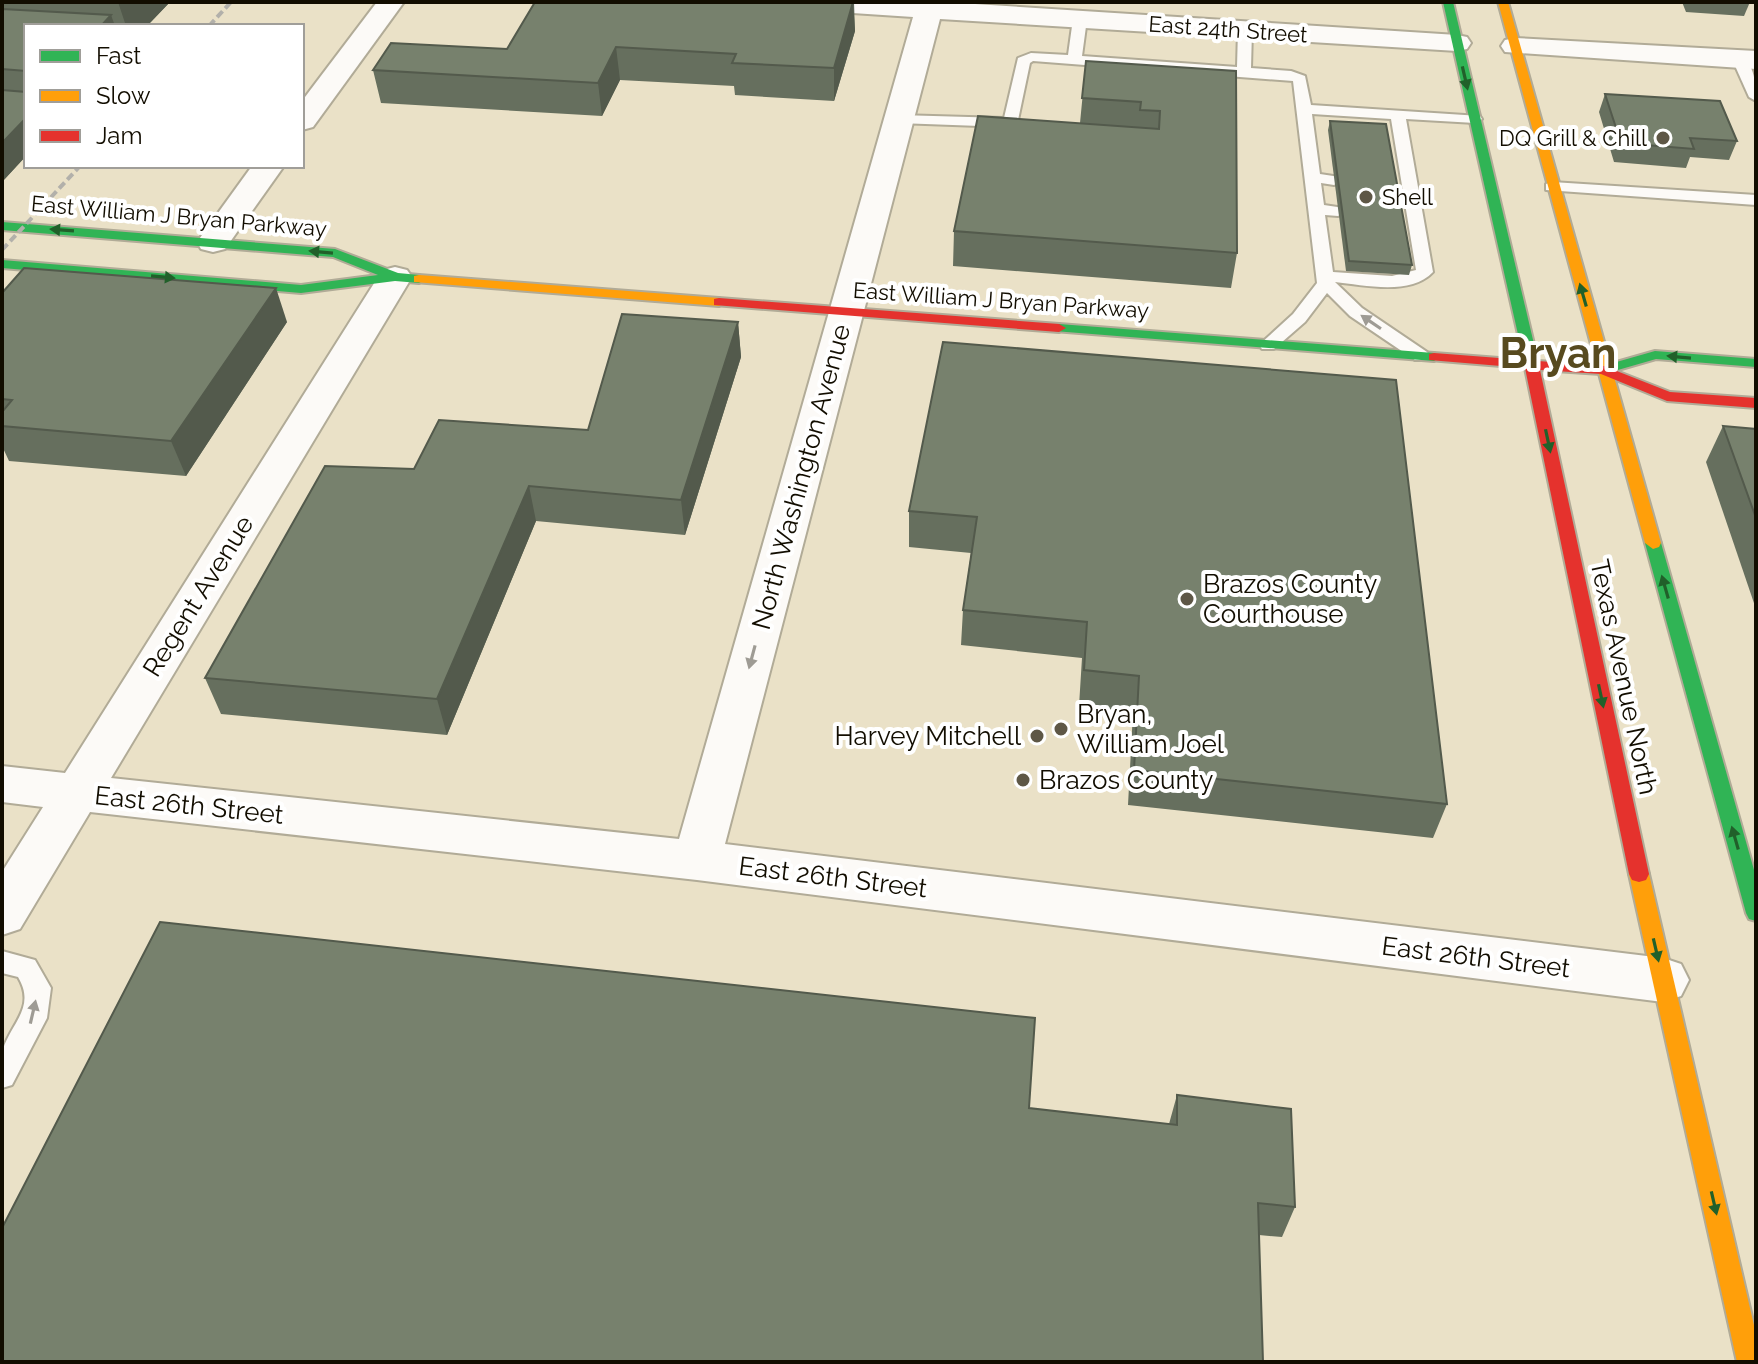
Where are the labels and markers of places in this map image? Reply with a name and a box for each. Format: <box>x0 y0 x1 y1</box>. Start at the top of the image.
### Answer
place label: DQ Grill & Chill <box>1499 125 1647 151</box>
marker: DQ Grill & Chill <box>1654 129 1672 147</box>
place label: Shell <box>1382 184 1433 210</box>
marker: Shell <box>1357 188 1375 206</box>
place label: Brazos County Courthouse <box>1203 569 1377 629</box>
marker: Brazos County Courthouse <box>1178 590 1196 608</box>
place label: Bryan, William Joel <box>1077 699 1225 759</box>
marker: Bryan, William Joel <box>1052 720 1070 738</box>
place label: Harvey Mitchell <box>835 721 1022 751</box>
marker: Harvey Mitchell <box>1028 727 1046 745</box>
place label: Brazos County <box>1039 765 1213 795</box>
marker: Brazos County <box>1014 771 1032 789</box>

